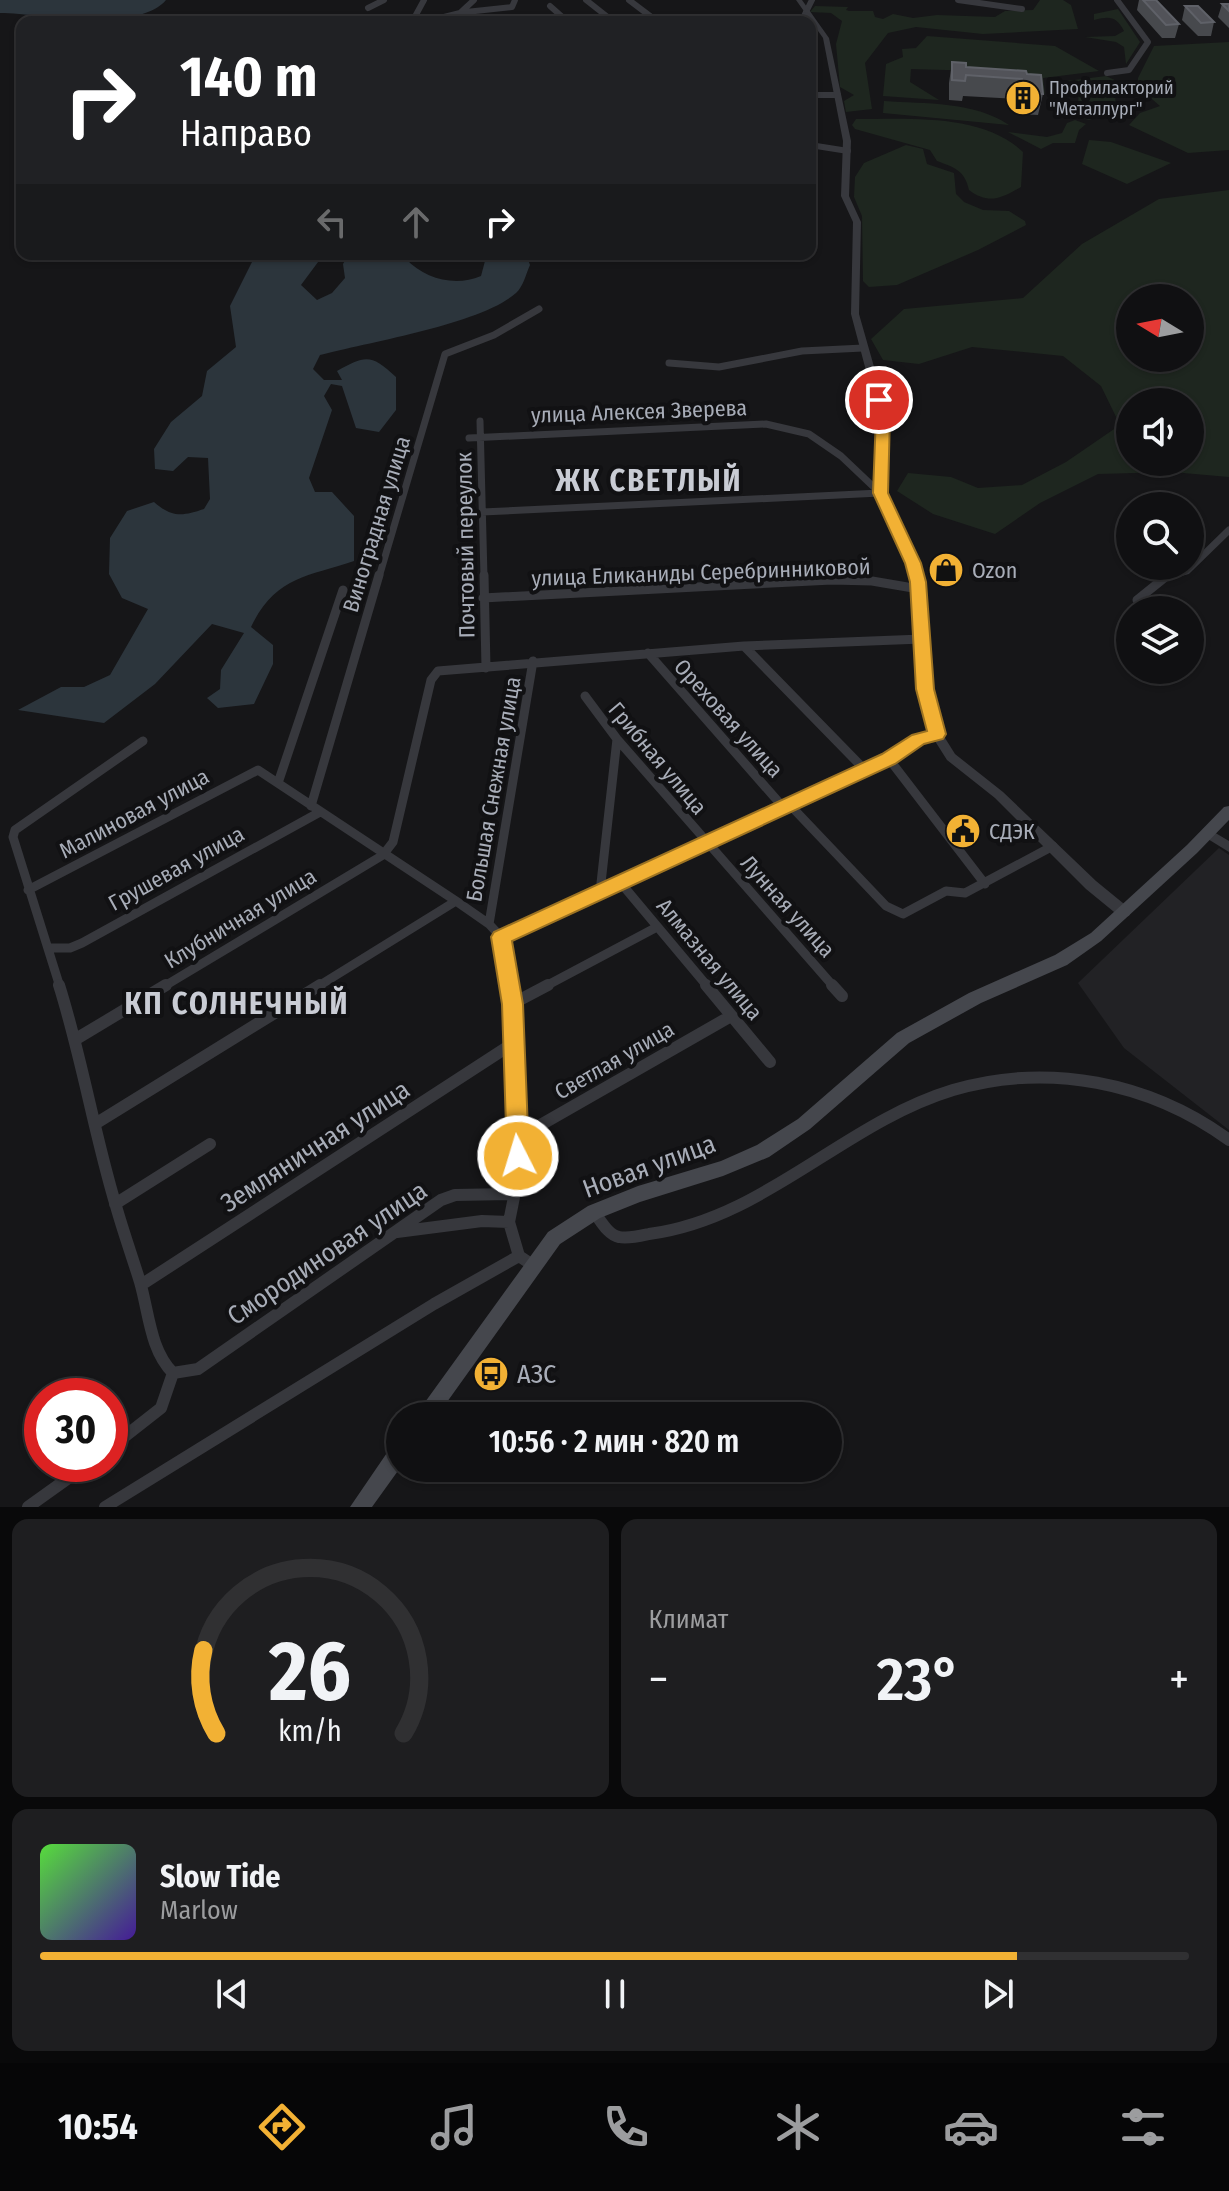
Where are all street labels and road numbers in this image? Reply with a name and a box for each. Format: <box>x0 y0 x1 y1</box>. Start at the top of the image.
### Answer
street label: улица Алексея Зверева <box>530 394 748 429</box>
street label: Виноградная улица <box>337 433 416 615</box>
street label: Почтовый переулок <box>450 451 481 638</box>
street label: улица Еликаниды Серебринниковой <box>531 553 871 592</box>
street label: Ореховая улица <box>668 654 789 783</box>
street label: Большая Снежная улица <box>460 674 527 904</box>
street label: Грибная улица <box>603 696 713 820</box>
street label: Малиновая улица <box>55 763 214 864</box>
street label: Грушевая улица <box>104 820 249 917</box>
street label: Лунная улица <box>735 850 841 963</box>
street label: Клубничная улица <box>159 862 321 974</box>
street label: Алмазная улица <box>651 893 768 1026</box>
street label: Светлая улица <box>550 1015 679 1105</box>
street label: Земляничная улица <box>215 1074 415 1219</box>
street label: Новая улица <box>578 1128 720 1205</box>
street label: Смородиновая улица <box>222 1175 433 1332</box>

